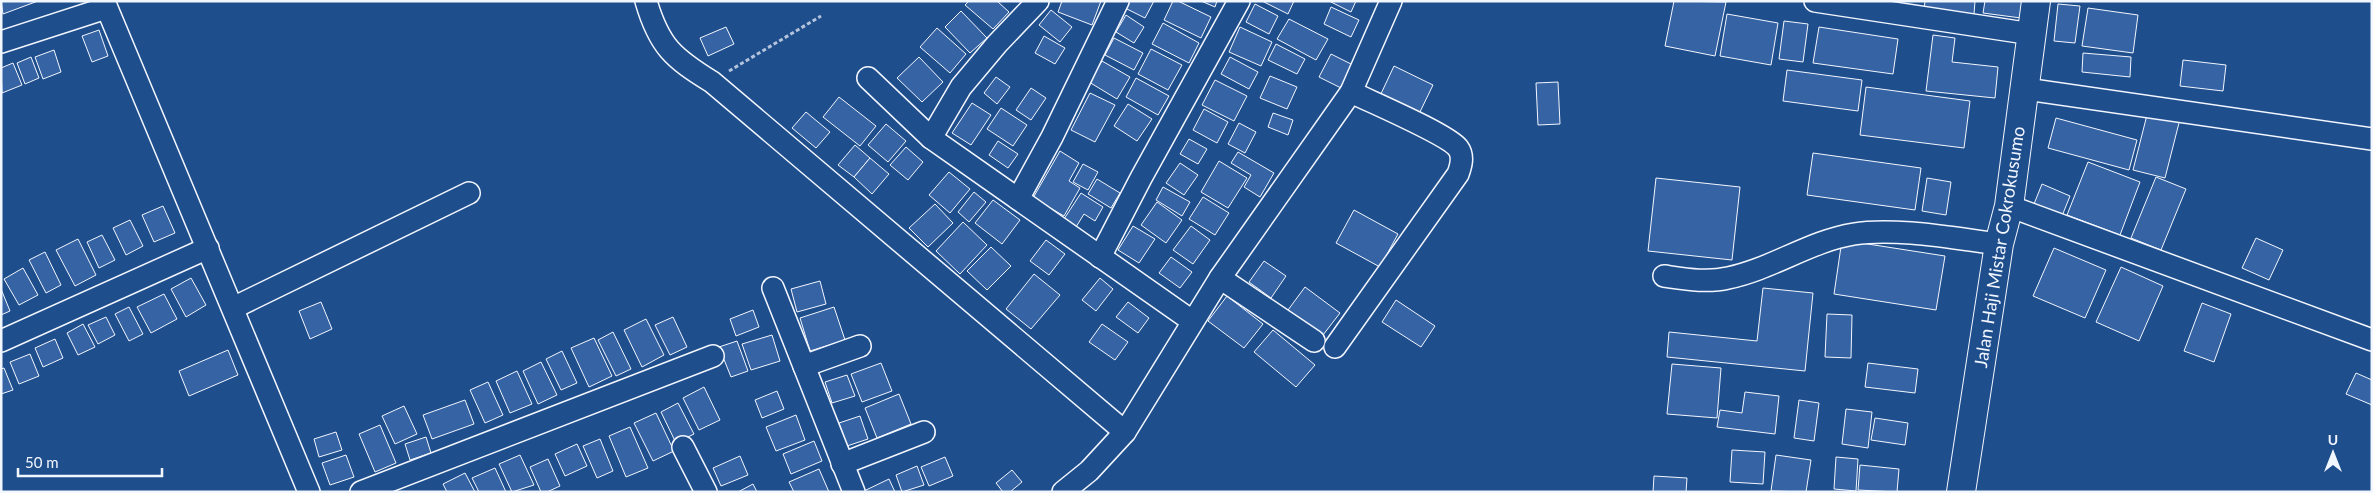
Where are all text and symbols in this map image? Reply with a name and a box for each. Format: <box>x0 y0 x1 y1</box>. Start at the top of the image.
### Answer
street label: Jalan Haji Mistar Cokrokusumo <box>1969 125 2029 369</box>
north arrow <box>2308 428 2358 478</box>
text: U <box>2328 431 2338 448</box>
scale bar <box>18 446 161 478</box>
text: 50 m <box>25 453 59 471</box>

